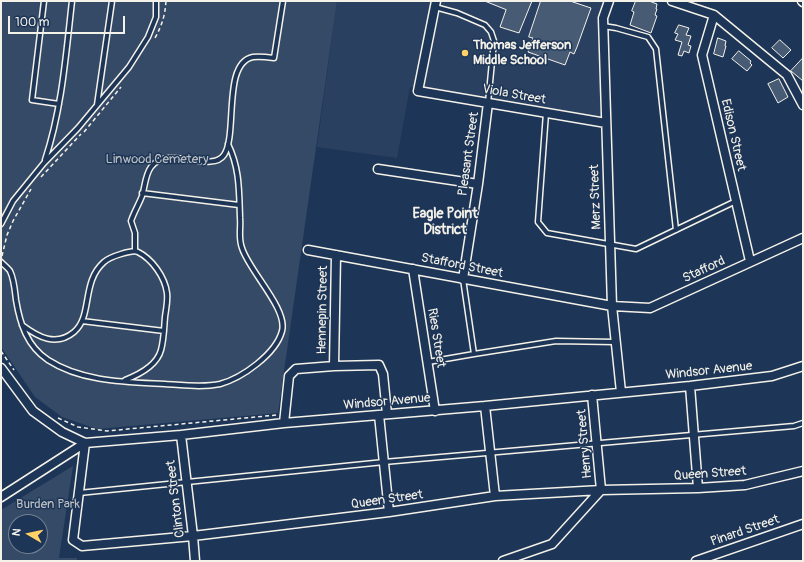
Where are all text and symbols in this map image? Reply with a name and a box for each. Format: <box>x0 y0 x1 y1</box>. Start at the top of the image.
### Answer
scale bar <box>10 8 127 34</box>
text: 100 m <box>15 15 49 30</box>
place label: Thomas Jefferson Middle School <box>473 38 571 69</box>
marker: Thomas Jefferson Middle School <box>460 48 470 58</box>
street label: Viola Street <box>481 82 547 108</box>
street label: Edison Street <box>717 97 749 173</box>
street label: Pleasant Street <box>455 111 483 197</box>
park label: Linwood Cemetery <box>106 152 208 168</box>
street label: Merz Street <box>587 164 605 230</box>
district label: Eagle Point District <box>412 206 478 238</box>
street label: Stafford Street <box>420 250 504 282</box>
street label: Stafford <box>680 253 728 287</box>
street label: Hennepin Street <box>314 266 332 354</box>
street label: Ries Street <box>424 307 448 369</box>
street label: Windsor Avenue <box>665 359 753 383</box>
street label: Windsor Avenue <box>343 390 431 414</box>
street label: Henry Street <box>574 409 596 479</box>
street label: Clinton Street <box>164 459 188 539</box>
street label: Queen Street <box>673 464 747 484</box>
street label: Queen Street <box>350 487 424 513</box>
park label: Burden Park <box>16 497 80 513</box>
street label: Pinard Street <box>709 512 781 550</box>
north arrow <box>8 514 48 554</box>
text: N <box>10 528 24 537</box>

